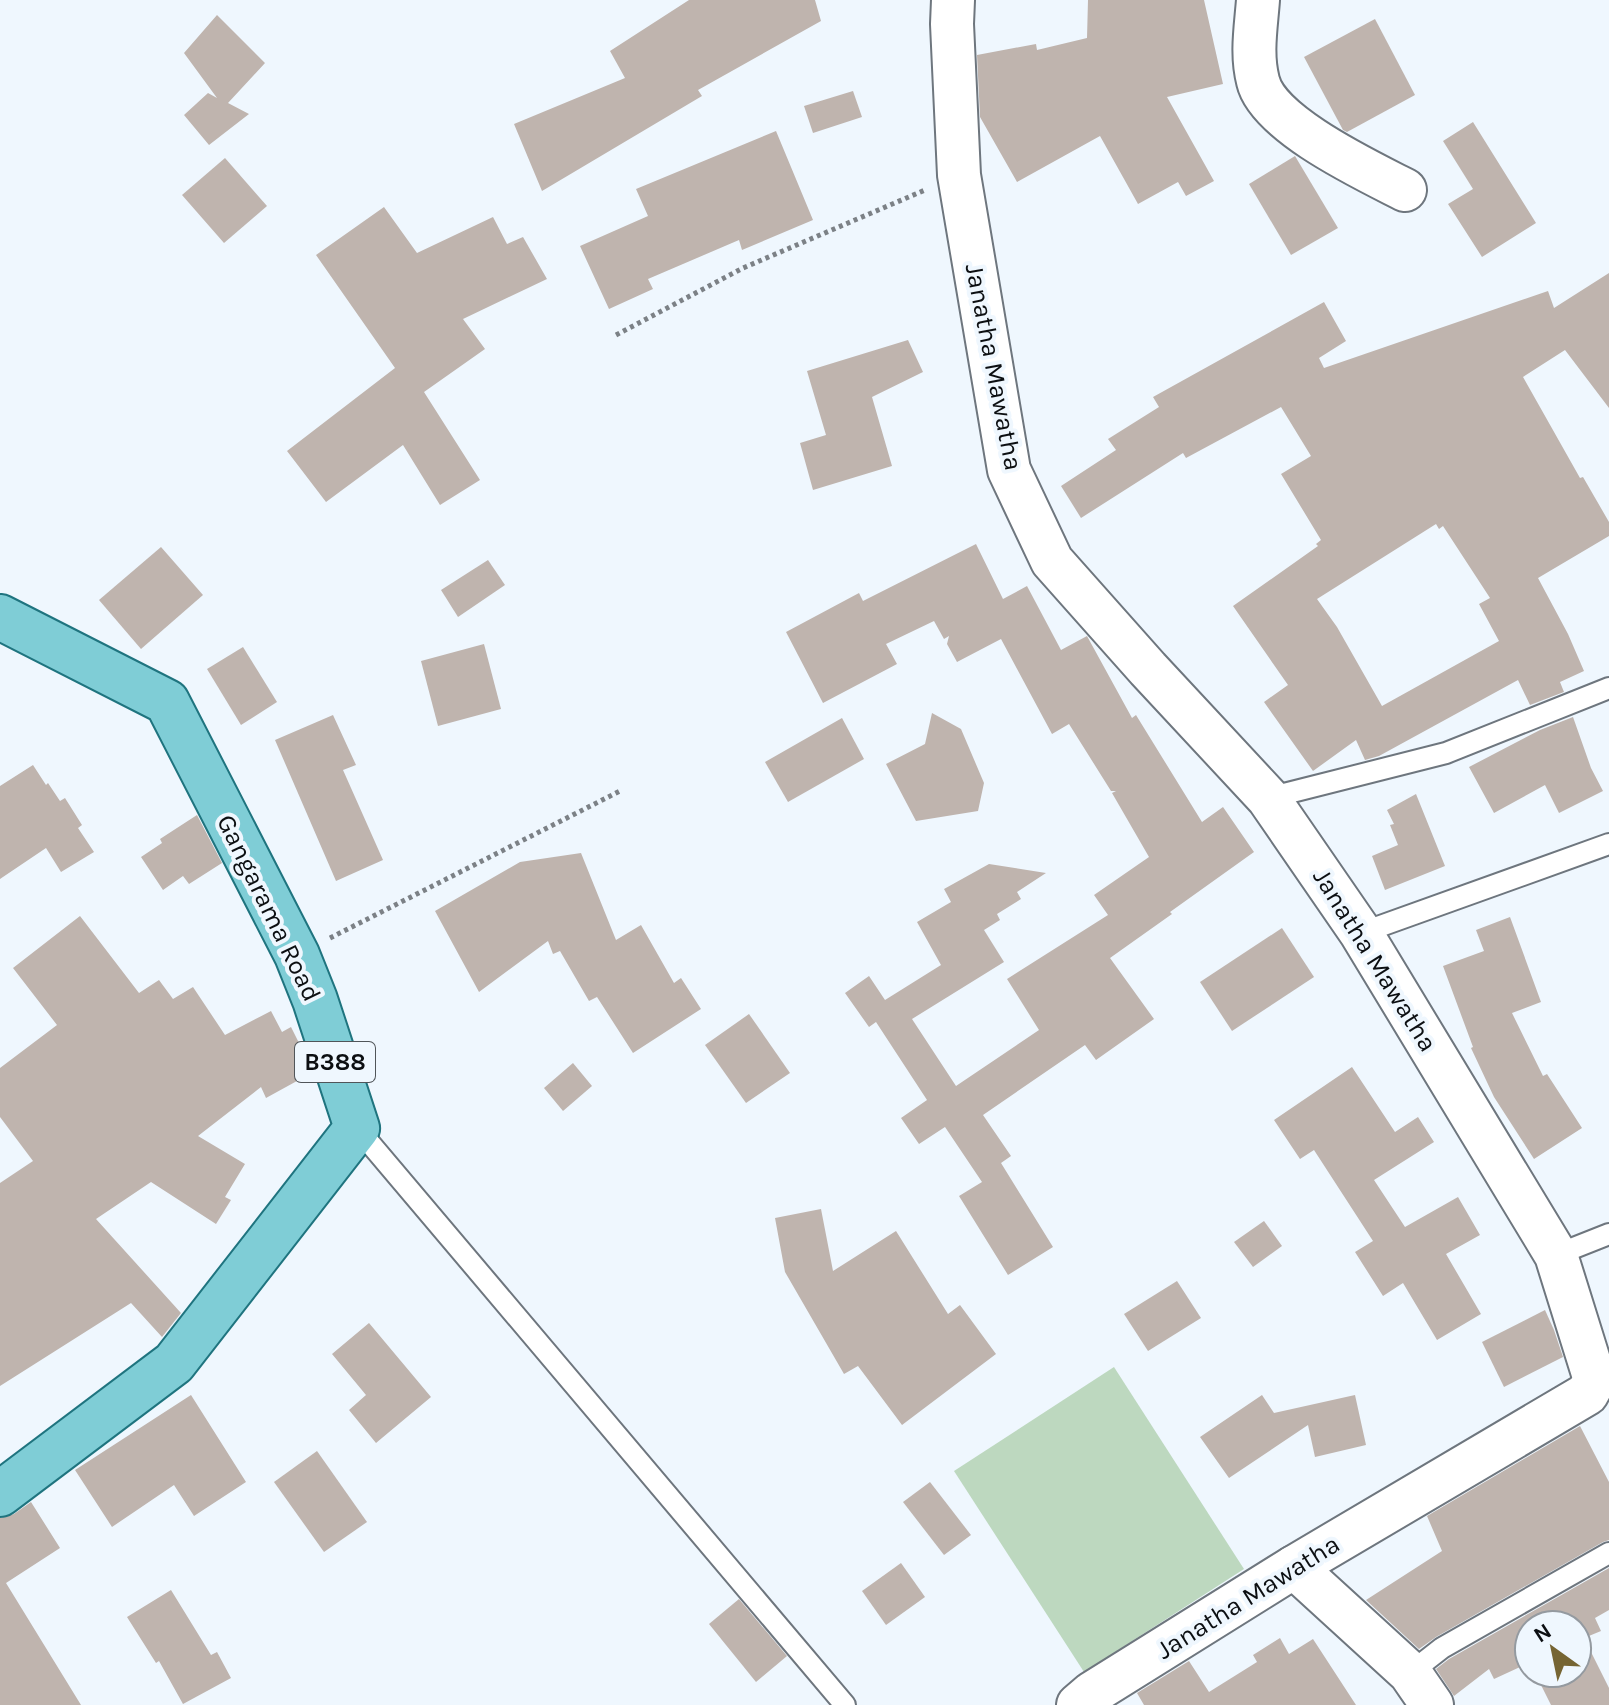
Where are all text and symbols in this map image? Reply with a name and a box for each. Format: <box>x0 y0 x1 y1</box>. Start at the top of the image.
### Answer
street label: Janatha Mawatha <box>959 261 1029 473</box>
street label: Gangarama Road <box>210 809 328 1007</box>
street label: Janatha Mawatha <box>1306 863 1444 1057</box>
road number: B388 <box>295 1042 375 1082</box>
street label: Janatha Mawatha <box>1151 1528 1345 1666</box>
north arrow <box>1513 1609 1593 1689</box>
text: N <box>1529 1618 1556 1648</box>

